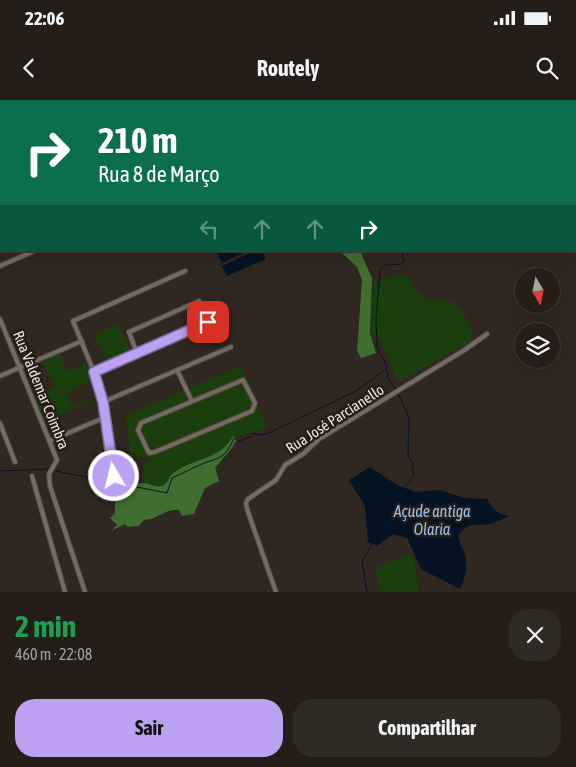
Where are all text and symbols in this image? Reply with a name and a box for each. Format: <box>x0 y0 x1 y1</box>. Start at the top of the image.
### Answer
text: 22:06 <box>25 7 64 29</box>
icon: back <box>15 54 43 82</box>
icon: search <box>533 54 561 82</box>
text: Routely <box>257 55 319 81</box>
icon: right <box>15 120 80 185</box>
text: 210 m <box>98 120 177 160</box>
text: Rua 8 de Março <box>98 161 220 187</box>
icon: left <box>195 215 223 243</box>
icon: ahead <box>248 215 276 243</box>
icon: ahead <box>301 215 329 243</box>
icon: right <box>354 215 382 243</box>
north arrow <box>515 268 560 312</box>
map controls <box>515 268 560 368</box>
pin <box>187 301 229 343</box>
icon: arrive <box>194 308 222 336</box>
button: layers <box>515 323 560 368</box>
street label: Rua Valdemar Coimbra <box>10 328 73 451</box>
street label: Rua José Parcianello <box>283 381 387 457</box>
position arrow <box>87 449 139 501</box>
water label: Açude antiga Olaria <box>393 502 471 538</box>
text: 2 min <box>15 609 76 643</box>
button: close <box>509 609 561 661</box>
text: 460 m · 22:08 <box>15 645 92 663</box>
button: Sair <box>15 699 283 757</box>
button: Compartilhar <box>293 699 561 757</box>

